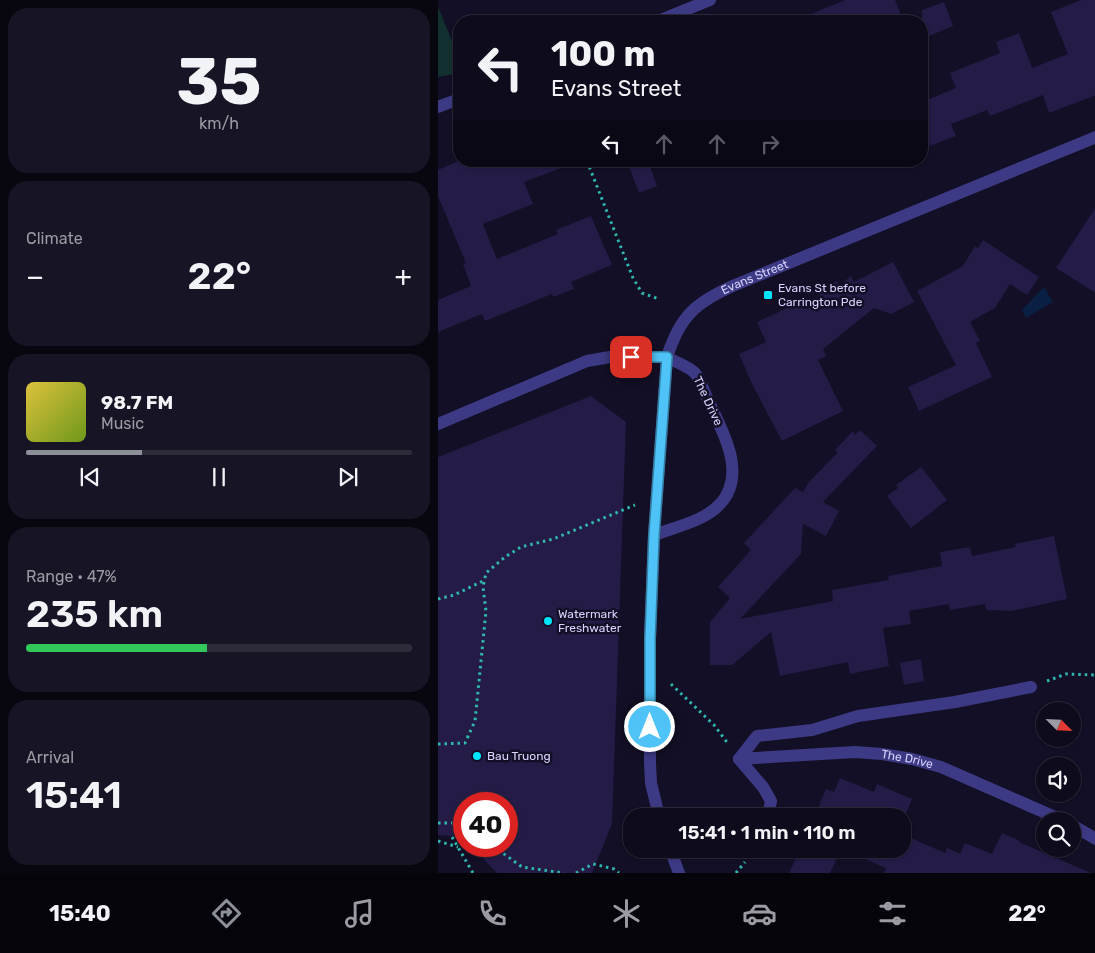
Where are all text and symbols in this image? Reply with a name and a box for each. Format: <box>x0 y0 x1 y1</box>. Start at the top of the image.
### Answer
text: 100 m <box>551 33 656 75</box>
icon: left <box>468 35 533 100</box>
text: 35 <box>177 43 261 120</box>
text: Evans Street <box>551 75 681 102</box>
text: km/h <box>199 114 239 133</box>
icon: left <box>597 130 625 158</box>
icon: ahead <box>650 130 678 158</box>
icon: ahead <box>703 130 731 158</box>
icon: right <box>756 130 784 158</box>
text: Climate <box>26 229 83 248</box>
text: 22° <box>188 253 251 299</box>
street label: Evans Street <box>719 257 790 297</box>
text: − <box>26 260 44 293</box>
text: + <box>395 260 412 293</box>
place label: Evans St before Carrington Pde <box>778 281 866 309</box>
marker: Evans St before Carrington Pde <box>762 289 774 301</box>
pin <box>610 336 652 378</box>
icon: arrive <box>617 343 645 371</box>
street label: The Drive <box>691 374 726 428</box>
text: 98.7 FM <box>101 391 173 414</box>
text: Music <box>101 414 144 433</box>
icon: previous <box>76 463 104 491</box>
icon: pause <box>205 463 233 491</box>
icon: next <box>334 463 362 491</box>
text: Range · 47% <box>26 567 117 586</box>
text: 235 km <box>26 591 163 637</box>
place label: Watermark Freshwater <box>558 607 622 635</box>
marker: Watermark Freshwater <box>542 615 554 627</box>
position arrow <box>623 700 675 752</box>
north arrow <box>1036 702 1080 748</box>
map controls <box>1036 702 1081 857</box>
street label: The Drive <box>880 747 935 772</box>
text: Arrival <box>26 748 74 767</box>
place label: Bau Truong <box>487 749 551 763</box>
marker: Bau Truong <box>471 750 483 762</box>
button: sound <box>1036 757 1081 802</box>
text: 15:41 <box>26 772 122 818</box>
speed limit sign: 40 <box>453 792 518 857</box>
button: search <box>1036 812 1081 857</box>
text: 15:41 · 1 min · 110 m <box>678 821 856 844</box>
icon: directions <box>209 896 244 931</box>
icon: music <box>342 896 377 931</box>
icon: phone <box>475 896 510 931</box>
icon: climate <box>609 896 644 931</box>
icon: car <box>742 896 777 931</box>
icon: filters <box>875 896 910 931</box>
text: 15:40 <box>49 900 111 927</box>
text: 22° <box>1008 900 1046 927</box>

